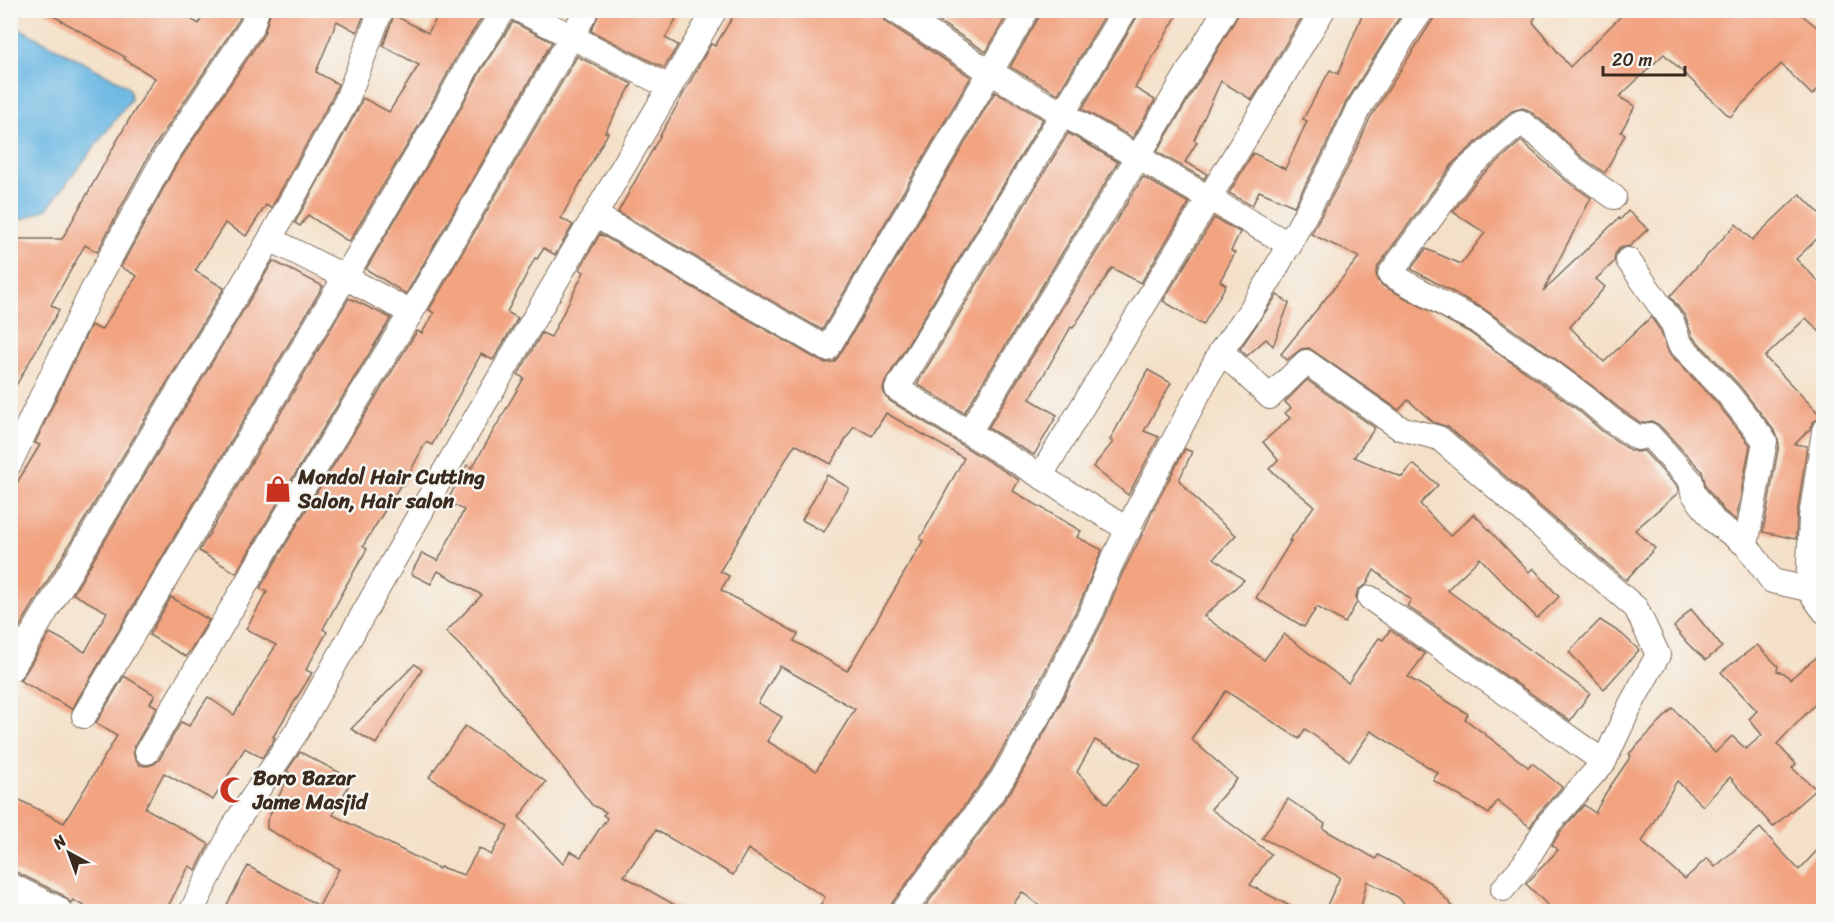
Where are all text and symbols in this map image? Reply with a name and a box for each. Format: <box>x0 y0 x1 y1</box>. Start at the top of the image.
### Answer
scale bar <box>1603 39 1686 77</box>
text: 20 m <box>1612 44 1652 76</box>
place label: Mondol Hair Cutting Salon, Hair salon <box>297 458 485 520</box>
shop icon: Mondol Hair Cutting Salon, Hair salon <box>263 474 293 504</box>
place label: Boro Bazar Jame Masjid <box>252 759 369 821</box>
mosque icon: Boro Bazar Jame Masjid <box>218 775 248 805</box>
north arrow <box>39 823 99 883</box>
text: N <box>45 827 74 857</box>

